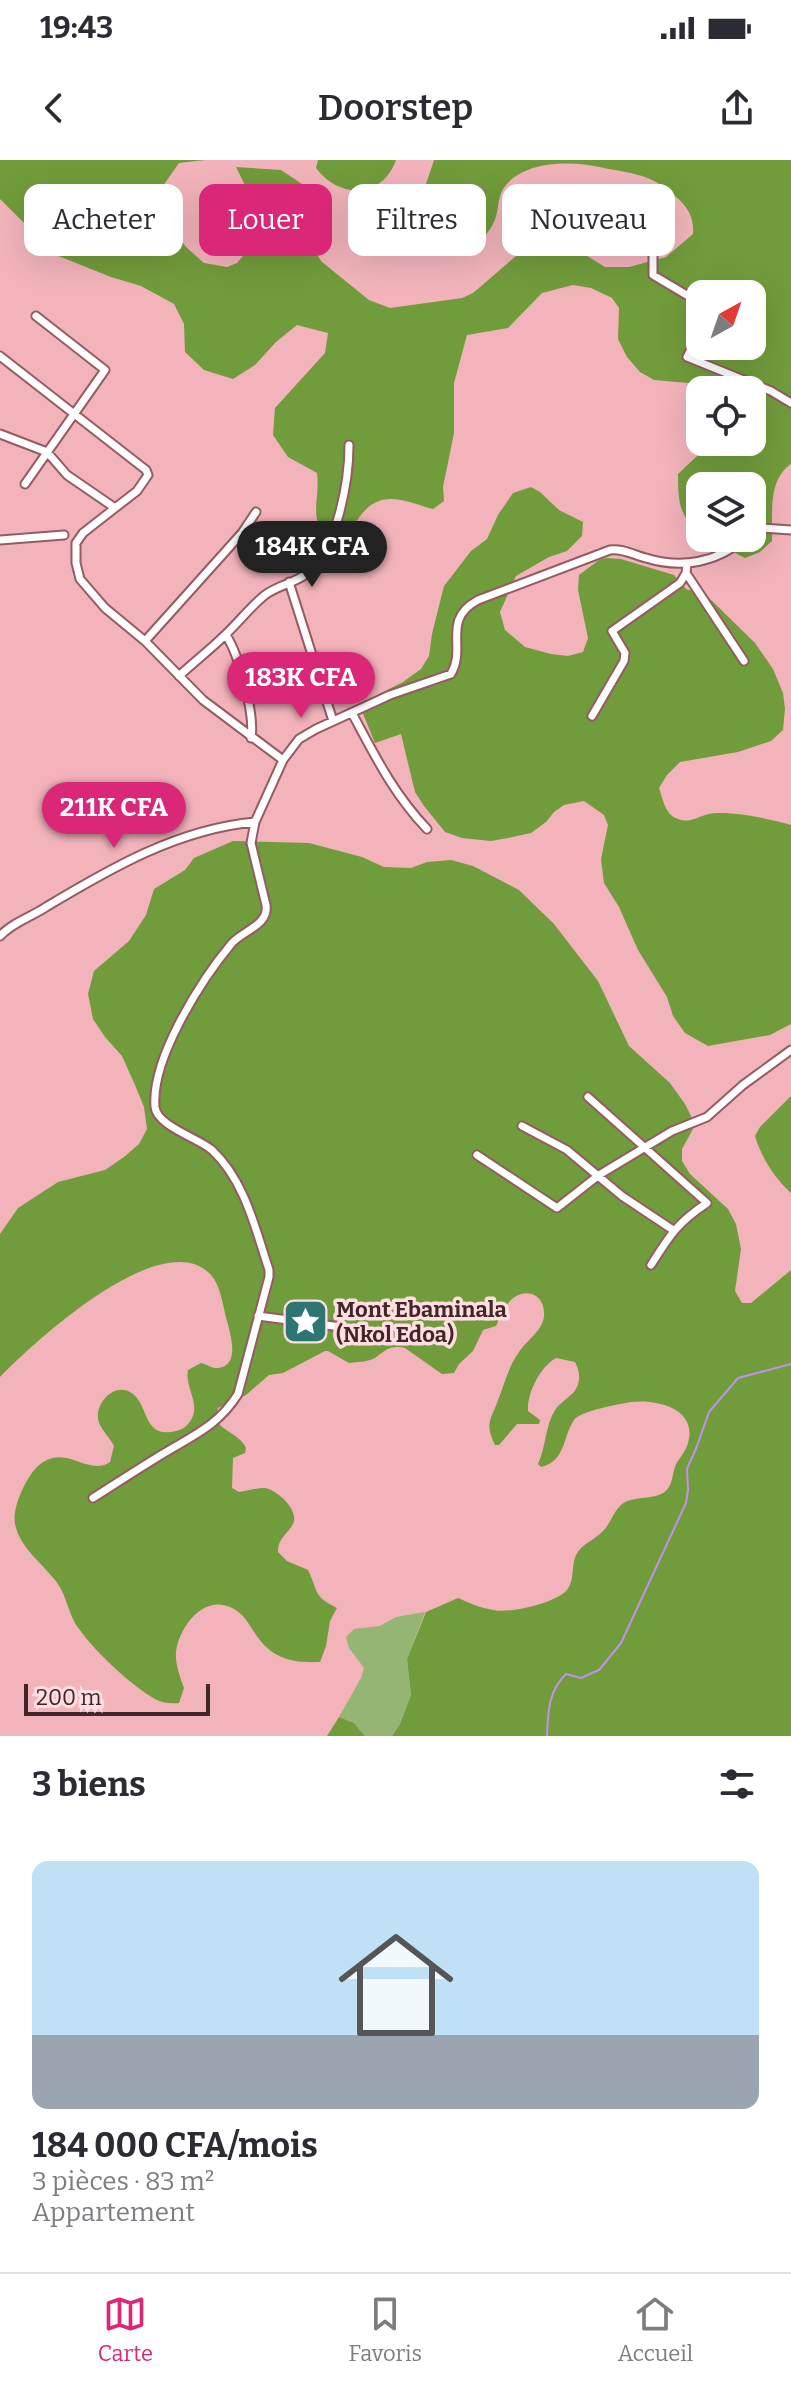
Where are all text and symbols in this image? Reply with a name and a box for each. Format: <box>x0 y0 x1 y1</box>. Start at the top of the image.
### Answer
text: 19:43 <box>40 10 113 46</box>
icon: back <box>32 86 76 130</box>
text: Doorstep <box>318 86 473 130</box>
icon: share <box>715 86 759 130</box>
chip: Acheter <box>24 184 183 256</box>
chip: Louer <box>199 184 332 256</box>
chip: Filtres <box>348 184 486 256</box>
chip: Nouveau <box>502 184 675 256</box>
north arrow <box>686 280 766 360</box>
map controls <box>686 280 766 552</box>
button: locate <box>686 376 766 456</box>
button: layers <box>686 472 766 552</box>
pin: 184K CFA <box>229 521 395 589</box>
text: 184K CFA <box>255 531 369 562</box>
pin: 183K CFA <box>218 652 384 720</box>
text: 183K CFA <box>245 662 357 693</box>
pin: 211K CFA <box>31 782 197 850</box>
text: 211K CFA <box>60 792 168 823</box>
place label: Mont Ebaminala (Nkol Edoa) <box>336 1296 507 1348</box>
place icon: Mont Ebaminala (Nkol Edoa) <box>281 1298 329 1346</box>
scale bar <box>24 1680 210 1716</box>
text: 200 m <box>36 1684 102 1711</box>
icon: filters <box>715 1762 759 1806</box>
text: 3 biens <box>32 1764 146 1805</box>
icon: home <box>324 1913 468 2057</box>
text: 184 000 CFA/mois <box>32 2125 318 2166</box>
text: 3 pièces · 83 m² <box>32 2166 214 2197</box>
text: Appartement <box>32 2197 195 2228</box>
tab: Carte <box>98 2292 153 2367</box>
tab: Favoris <box>349 2292 422 2367</box>
tab: Accueil <box>618 2292 693 2367</box>

